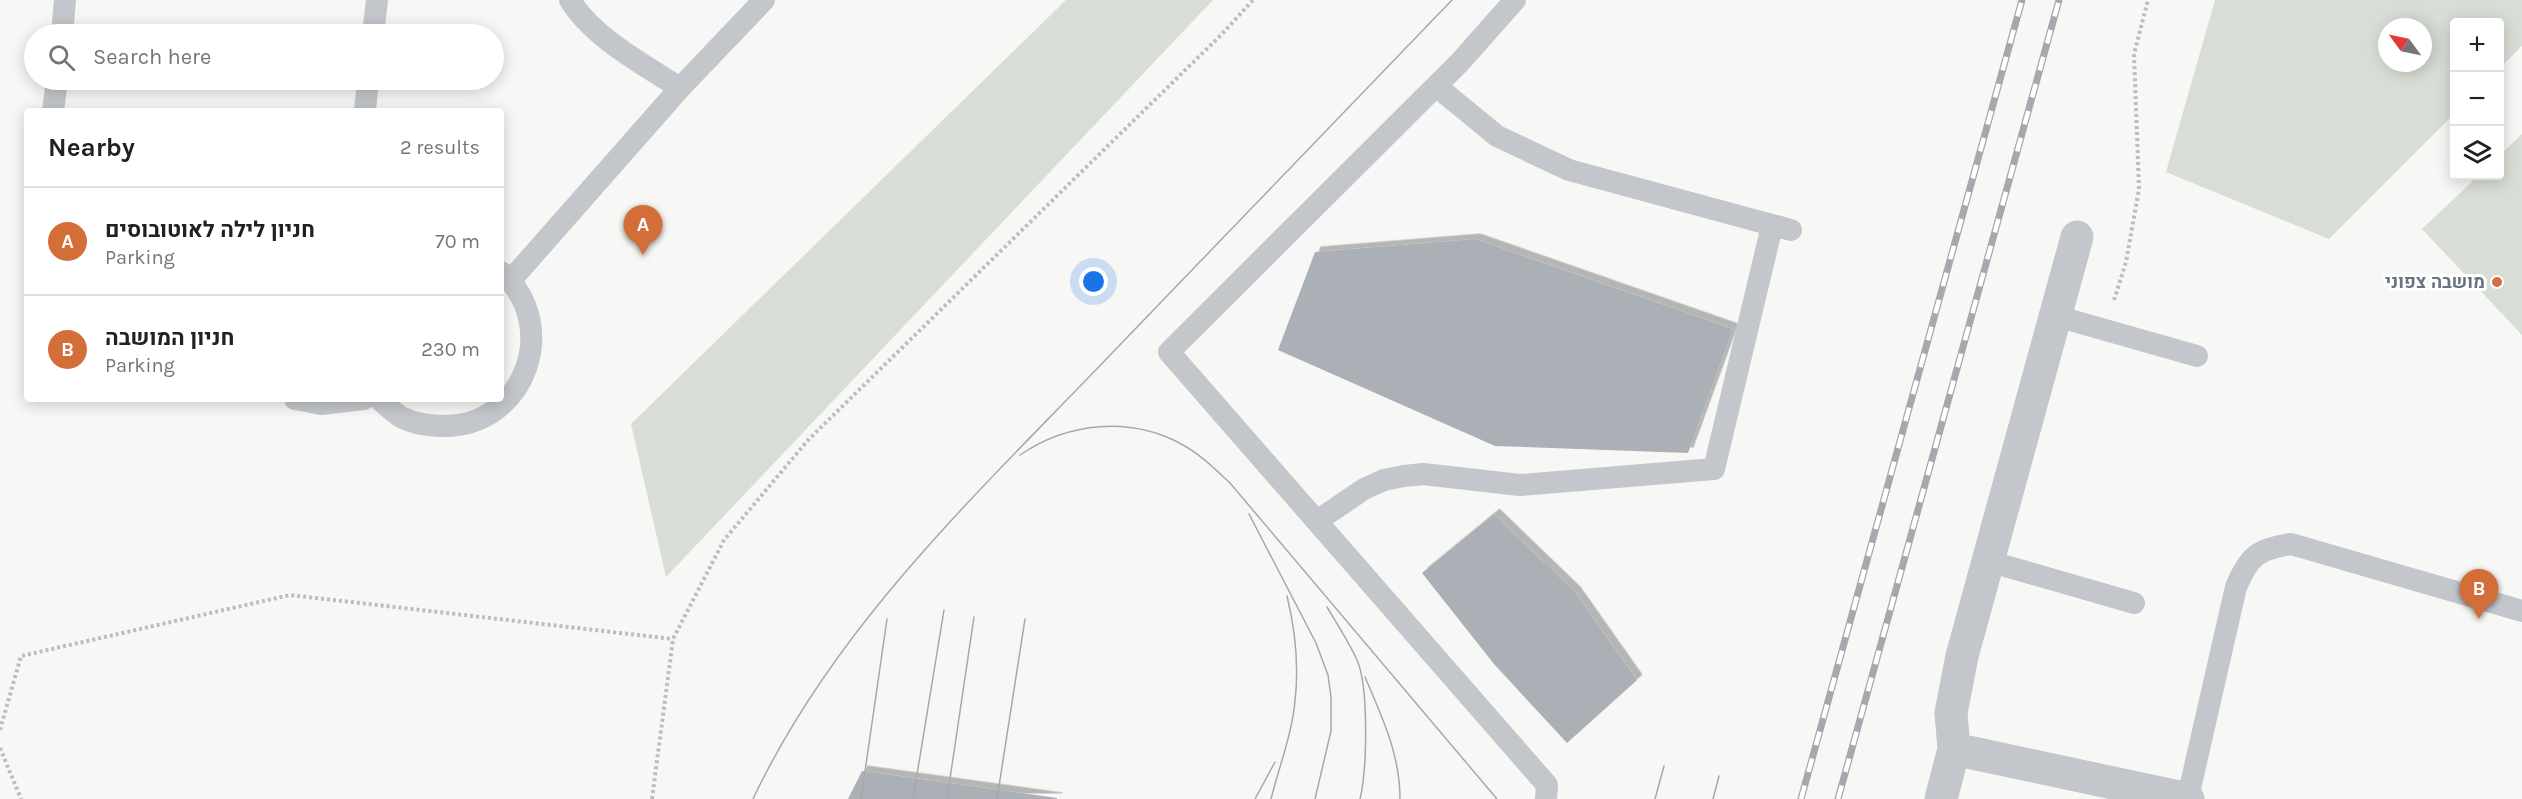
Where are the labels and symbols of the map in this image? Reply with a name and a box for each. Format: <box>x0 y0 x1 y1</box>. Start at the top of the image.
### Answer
north arrow <box>2378 18 2432 72</box>
pin: A <box>624 206 662 255</box>
your location <box>1079 267 1108 296</box>
place label: מושבה צפוני <box>2385 271 2485 293</box>
marker: מושבה צפוני <box>2490 275 2504 289</box>
pin: B <box>2460 570 2498 619</box>

